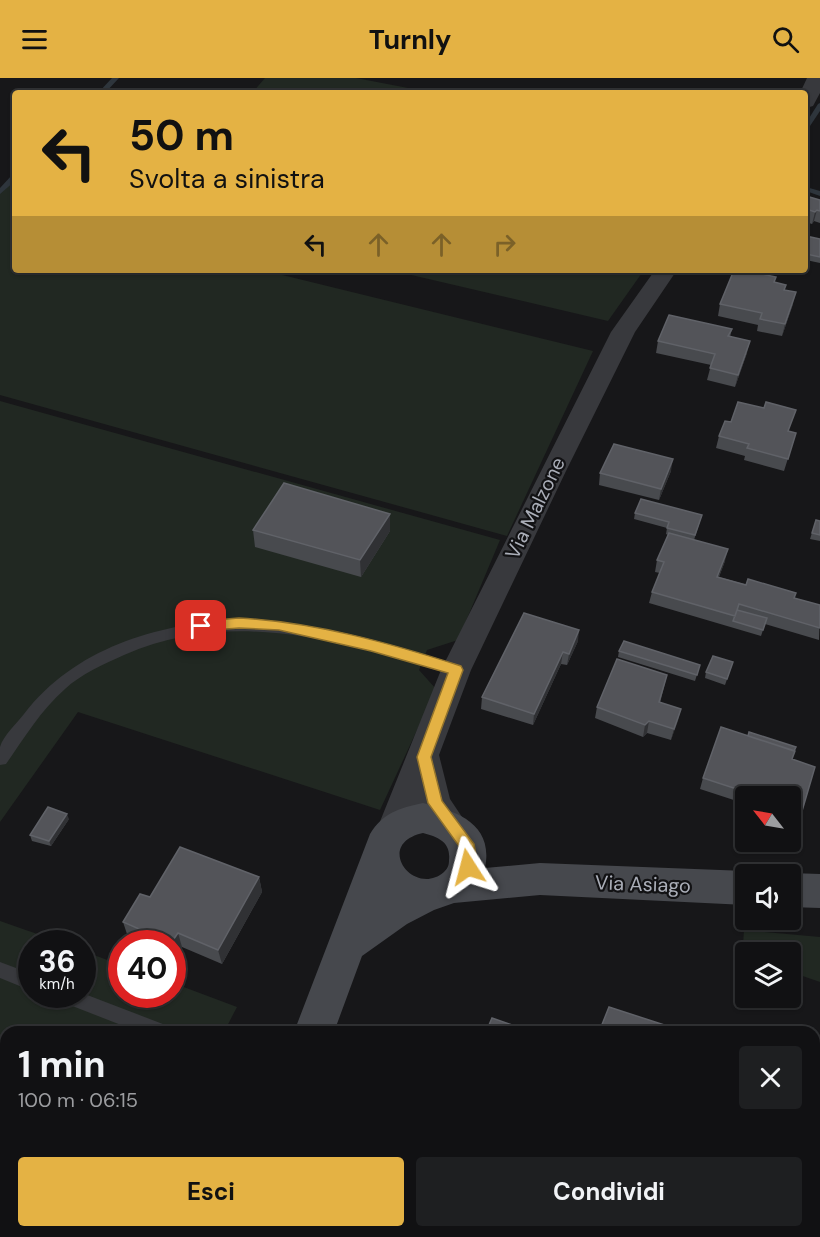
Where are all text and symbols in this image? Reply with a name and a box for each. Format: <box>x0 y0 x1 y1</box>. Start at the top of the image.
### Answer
text: Turnly <box>369 22 451 57</box>
icon: menu <box>18 23 51 56</box>
icon: search <box>769 23 802 56</box>
text: 50 m <box>129 108 234 163</box>
icon: left <box>30 114 108 192</box>
text: Svolta a sinistra <box>129 161 325 196</box>
icon: left <box>299 228 332 261</box>
icon: ahead <box>362 228 395 261</box>
icon: ahead <box>425 228 458 261</box>
icon: right <box>488 228 521 261</box>
street label: Via Malzone <box>499 453 571 563</box>
pin <box>175 600 226 651</box>
icon: arrive <box>184 609 217 642</box>
north arrow <box>735 786 801 852</box>
map controls <box>735 786 801 1008</box>
position arrow <box>436 835 500 899</box>
button: sound <box>735 864 801 930</box>
street label: Via Asiago <box>595 869 691 899</box>
speed limit sign: 40 <box>108 930 186 1008</box>
text: 36 <box>38 942 76 981</box>
button: layers <box>735 942 801 1008</box>
text: km/h <box>39 974 75 994</box>
text: 1 min <box>18 1041 106 1088</box>
button: close <box>739 1046 802 1109</box>
text: 100 m · 06:15 <box>18 1087 138 1113</box>
button: Esci <box>18 1157 404 1226</box>
button: Condividi <box>416 1157 802 1226</box>

